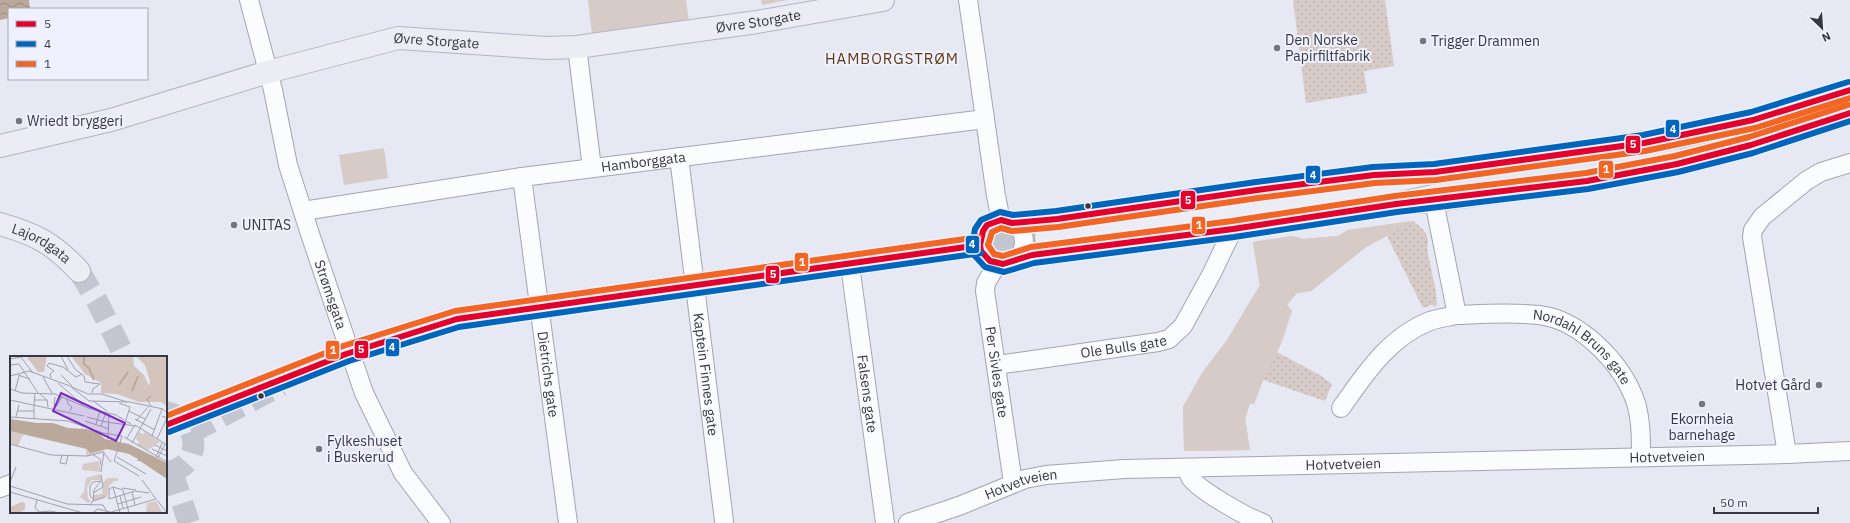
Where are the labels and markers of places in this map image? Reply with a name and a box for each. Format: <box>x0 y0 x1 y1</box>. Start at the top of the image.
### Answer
place label: Den Norske Papirfiltfabrik <box>1285 31 1371 65</box>
place label: Trigger Drammen <box>1431 32 1540 50</box>
marker: Trigger Drammen <box>1418 36 1428 46</box>
marker: Den Norske Papirfiltfabrik <box>1272 43 1282 53</box>
place label: Wriedt bryggeri <box>27 112 123 130</box>
marker: Wriedt bryggeri <box>14 116 24 126</box>
unlabelled marker <box>1083 201 1093 211</box>
place label: UNITAS <box>242 216 291 234</box>
marker: UNITAS <box>229 220 239 230</box>
place label: Hotvet Gård <box>1735 376 1811 394</box>
marker: Hotvet Gård <box>1814 380 1824 390</box>
unlabelled marker <box>256 391 266 401</box>
marker: Ekornheia barnehage <box>1697 399 1707 409</box>
place label: Ekornheia barnehage <box>1669 410 1736 444</box>
place label: Fylkeshuset i Buskerud <box>327 432 402 466</box>
marker: Fylkeshuset i Buskerud <box>314 444 324 454</box>

